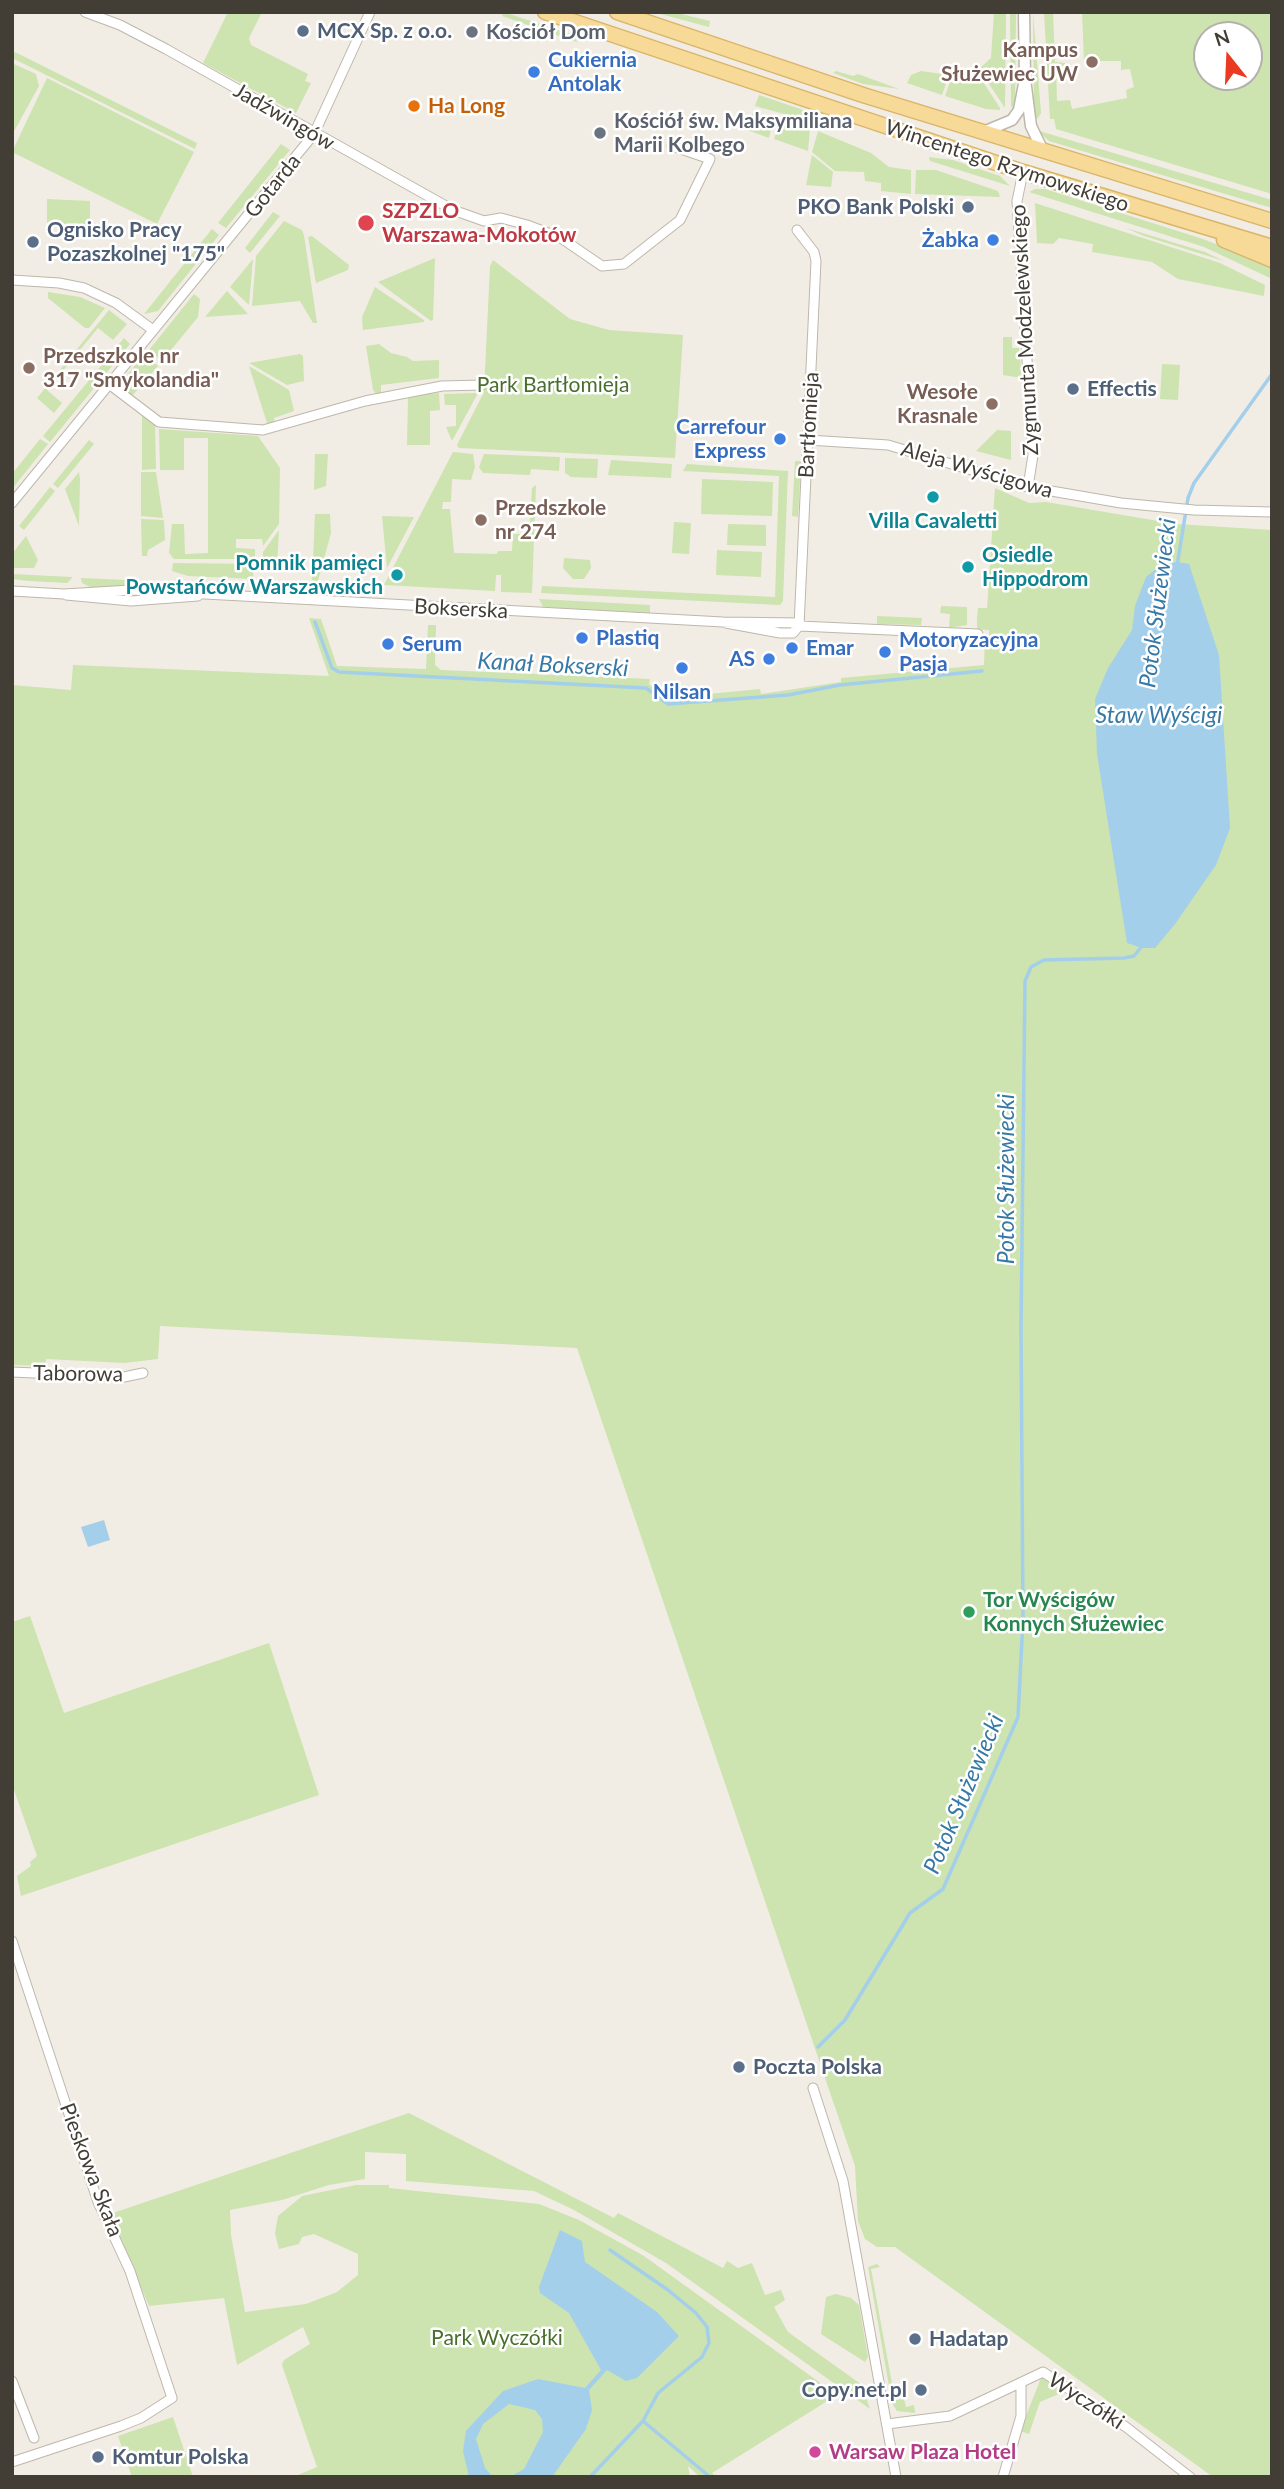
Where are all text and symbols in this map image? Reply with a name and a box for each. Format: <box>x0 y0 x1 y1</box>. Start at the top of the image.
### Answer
place label: MCX Sp. z o.o. <box>317 18 452 44</box>
place label: Kościół Dom <box>486 19 606 45</box>
north arrow <box>1193 21 1263 91</box>
marker: MCX Sp. z o.o. <box>295 23 311 39</box>
marker: Kościół Dom <box>464 24 480 40</box>
text: N <box>1211 24 1232 51</box>
place label: Kampus Służewiec UW <box>941 37 1078 87</box>
place label: Cukiernia Antolak <box>548 47 637 97</box>
marker: Kampus Służewiec UW <box>1084 54 1100 70</box>
marker: Cukiernia Antolak <box>526 64 542 80</box>
street label: Jadźwingów <box>229 78 339 156</box>
place label: Ha Long <box>428 93 505 119</box>
marker: Ha Long <box>406 98 422 114</box>
place label: Kościół św. Maksymiliana Marii Kolbego <box>614 108 852 158</box>
street label: Wincentego Rzymowskiego <box>882 115 1132 217</box>
marker: Kościół św. Maksymiliana Marii Kolbego <box>592 125 608 141</box>
street label: Gotarda <box>240 149 306 223</box>
place label: PKO Bank Polski <box>797 194 954 220</box>
place label: SZPZLO Warszawa-Mokotów <box>382 198 576 248</box>
marker: PKO Bank Polski <box>960 199 976 215</box>
street label: Zygmunta Modzelewskiego <box>1006 204 1044 456</box>
marker: SZPZLO Warszawa-Mokotów <box>356 213 376 233</box>
place label: Ognisko Pracy Pozaszkolnej "175" <box>47 217 225 267</box>
place label: Żabka <box>922 227 979 253</box>
marker: Żabka <box>985 232 1001 248</box>
marker: Ognisko Pracy Pozaszkolnej "175" <box>25 234 41 250</box>
place label: Przedszkole nr 317 "Smykolandia" <box>43 343 219 393</box>
marker: Przedszkole nr 317 "Smykolandia" <box>21 360 37 376</box>
street label: Bartłomieja <box>794 371 824 479</box>
park label: Park Bartłomieja <box>477 372 629 398</box>
place label: Effectis <box>1087 376 1157 402</box>
place label: Wesołe Krasnale <box>897 379 978 429</box>
marker: Effectis <box>1065 381 1081 397</box>
marker: Wesołe Krasnale <box>984 396 1000 412</box>
place label: Carrefour Express <box>676 414 766 464</box>
marker: Carrefour Express <box>772 431 788 447</box>
street label: Aleja Wyścigowa <box>898 436 1056 504</box>
marker: Villa Cavaletti <box>925 489 941 505</box>
place label: Przedszkole nr 274 <box>495 495 606 545</box>
place label: Villa Cavaletti <box>869 508 997 534</box>
marker: Przedszkole nr 274 <box>473 512 489 528</box>
water label: Potok Służewiecki <box>1134 517 1182 689</box>
place label: Osiedle Hippodrom <box>982 542 1088 592</box>
place label: Pomnik pamięci Powstańców Warszawskich <box>125 550 383 600</box>
marker: Osiedle Hippodrom <box>960 559 976 575</box>
marker: Pomnik pamięci Powstańców Warszawskich <box>389 567 405 583</box>
street label: Bokserska <box>413 594 509 624</box>
place label: Plastiq <box>596 625 660 651</box>
place label: Motoryzacyjna Pasja <box>899 627 1038 677</box>
marker: Plastiq <box>574 630 590 646</box>
place label: Serum <box>402 631 462 657</box>
place label: Emar <box>806 635 854 661</box>
marker: Serum <box>380 636 396 652</box>
marker: Emar <box>784 640 800 656</box>
marker: Motoryzacyjna Pasja <box>877 644 893 660</box>
place label: AS <box>729 646 755 672</box>
water label: Kanał Bokserski <box>477 647 629 683</box>
marker: AS <box>761 651 777 667</box>
marker: Nilsan <box>674 660 690 676</box>
place label: Nilsan <box>653 679 711 705</box>
water label: Staw Wyścigi <box>1096 702 1222 730</box>
water label: Potok Służewiecki <box>993 1094 1021 1264</box>
street label: Taborowa <box>33 1361 123 1387</box>
place label: Tor Wyścigów Konnych Służewiec <box>983 1587 1164 1637</box>
marker: Tor Wyścigów Konnych Służewiec <box>961 1604 977 1620</box>
water label: Potok Służewiecki <box>918 1710 1010 1878</box>
place label: Poczta Polska <box>753 2054 882 2080</box>
marker: Poczta Polska <box>731 2059 747 2075</box>
street label: Pieskowa Skała <box>54 2100 128 2240</box>
park label: Park Wyczółki <box>431 2325 563 2351</box>
place label: Hadatap <box>929 2326 1008 2352</box>
marker: Hadatap <box>907 2331 923 2347</box>
street label: Wyczółki <box>1043 2367 1129 2435</box>
place label: Copy.net.pl <box>801 2377 907 2403</box>
marker: Copy.net.pl <box>913 2382 929 2398</box>
place label: Warsaw Plaza Hotel <box>829 2439 1016 2465</box>
place label: Komtur Polska <box>112 2444 249 2470</box>
marker: Warsaw Plaza Hotel <box>807 2444 823 2460</box>
marker: Komtur Polska <box>90 2449 106 2465</box>

